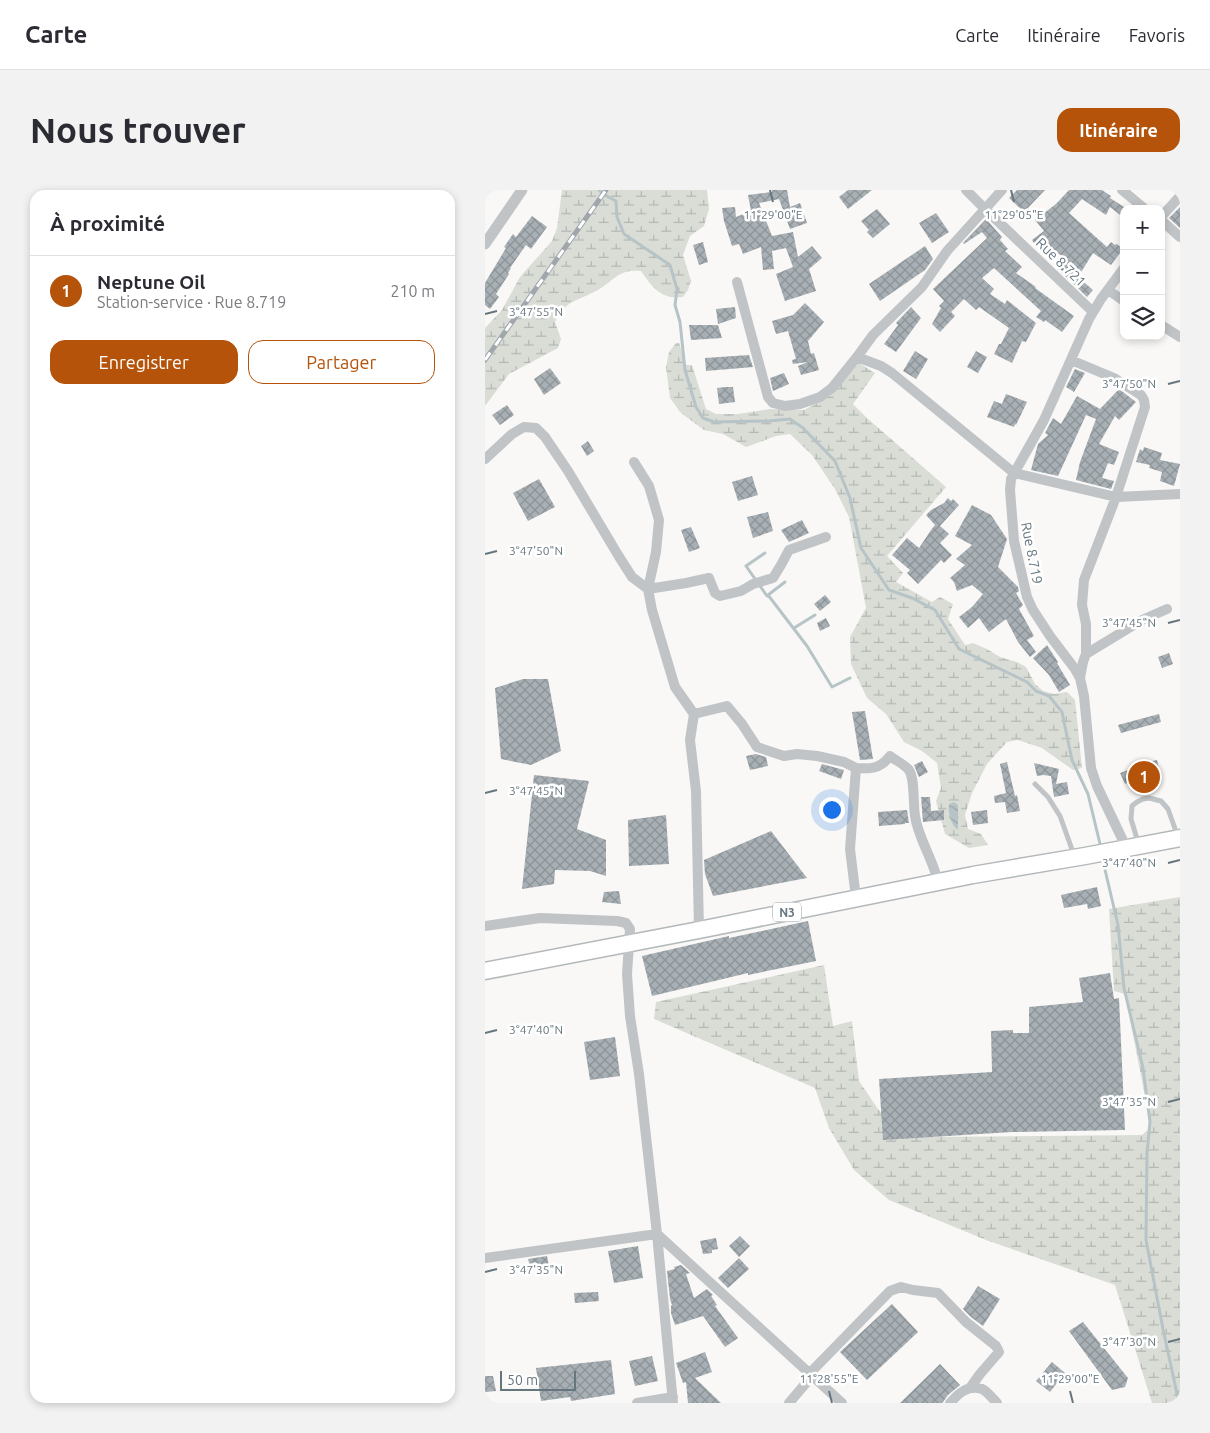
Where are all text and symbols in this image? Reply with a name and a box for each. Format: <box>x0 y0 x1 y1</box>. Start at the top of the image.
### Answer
text: Carte <box>25 21 87 48</box>
text: Carte <box>955 25 999 45</box>
text: Itinéraire <box>1027 25 1101 45</box>
text: Favoris <box>1129 25 1185 45</box>
button: Itinéraire <box>1057 108 1180 152</box>
text: Nous trouver <box>30 110 246 150</box>
map controls <box>1120 205 1165 340</box>
button: + <box>1120 205 1165 250</box>
text: 11°29'00"E <box>744 208 803 221</box>
text: 11°29'05"E <box>985 208 1044 221</box>
text: À proximité <box>50 211 165 235</box>
street label: Rue 8.721 <box>1033 234 1089 290</box>
button: − <box>1120 250 1165 295</box>
text: Neptune Oil <box>97 271 205 293</box>
text: 1 <box>61 282 71 300</box>
text: 210 m <box>390 282 435 300</box>
text: Station-service · Rue 8.719 <box>97 293 286 311</box>
button: layers <box>1120 295 1165 340</box>
text: 3°47'55"N <box>509 305 563 318</box>
button: Enregistrer <box>50 340 238 384</box>
button: Partager <box>248 340 435 384</box>
text: 3°47'50"N <box>1102 377 1156 390</box>
street label: Rue 8.719 <box>1018 521 1046 585</box>
text: 3°47'50"N <box>509 544 563 557</box>
text: 3°47'45"N <box>1102 616 1156 629</box>
pin: 1 <box>1128 758 1160 796</box>
text: 3°47'45"N <box>509 784 563 797</box>
your location <box>819 797 845 823</box>
text: 3°47'40"N <box>1102 856 1156 869</box>
road number: N3 <box>773 902 801 922</box>
text: 3°47'40"N <box>509 1023 563 1036</box>
text: 3°47'35"N <box>1102 1095 1156 1108</box>
text: 3°47'35"N <box>509 1263 563 1276</box>
text: 3°47'30"N <box>1102 1335 1156 1348</box>
scale bar <box>500 1368 576 1391</box>
text: 50 m <box>507 1372 538 1388</box>
text: 11°28'55"E <box>800 1372 859 1385</box>
text: 11°29'00"E <box>1041 1372 1100 1385</box>

